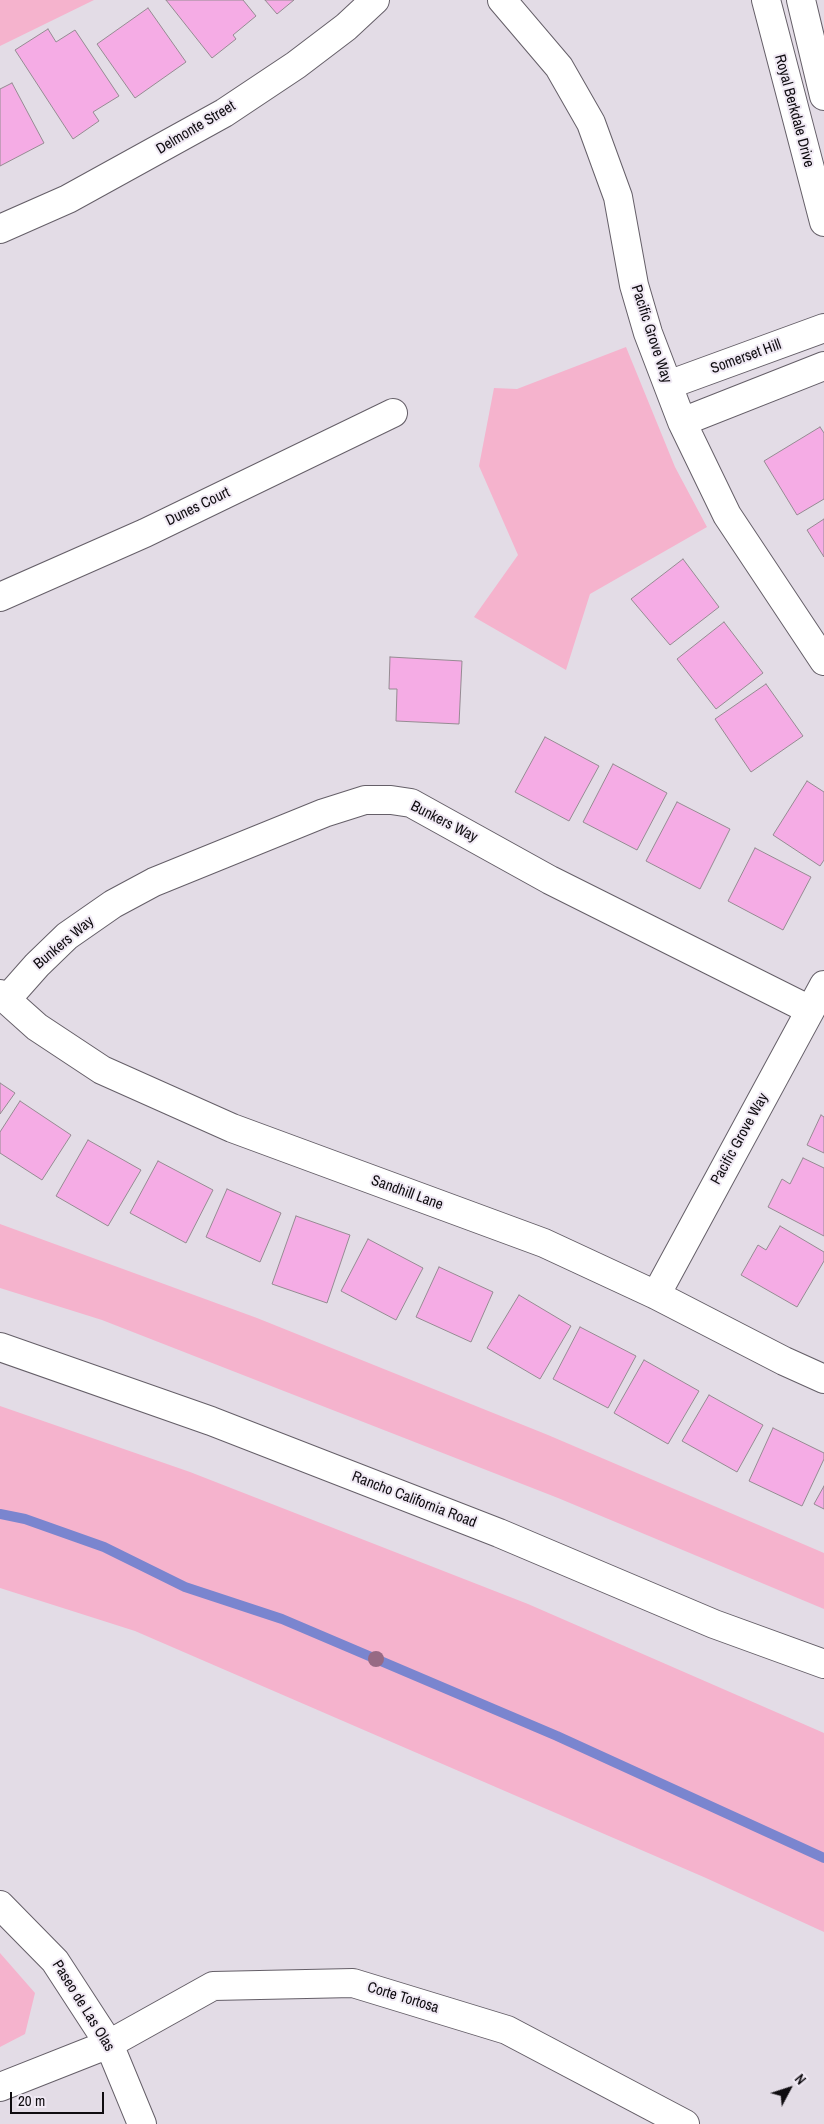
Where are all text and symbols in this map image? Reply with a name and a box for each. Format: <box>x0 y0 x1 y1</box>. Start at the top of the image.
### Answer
street label: Royal Berkdale Drive <box>770 53 818 169</box>
street label: Delmonte Street <box>153 97 239 159</box>
street label: Pacific Grove Way <box>627 283 675 385</box>
street label: Somerset Hill <box>708 336 784 378</box>
street label: Dunes Court <box>163 484 233 530</box>
street label: Bunkers Way <box>408 797 480 847</box>
street label: Bunkers Way <box>30 913 98 973</box>
street label: Pacific Grove Way <box>707 1090 773 1188</box>
street label: Sandhill Lane <box>369 1172 445 1214</box>
street label: Rancho California Road <box>349 1468 479 1532</box>
street label: Paseo de Las Olas <box>48 1957 118 2055</box>
street label: Corte Tortosa <box>365 1979 441 2017</box>
north arrow <box>764 2064 814 2114</box>
text: N <box>791 2070 810 2088</box>
scale bar <box>12 2082 106 2114</box>
text: 20 m <box>18 2090 45 2111</box>

